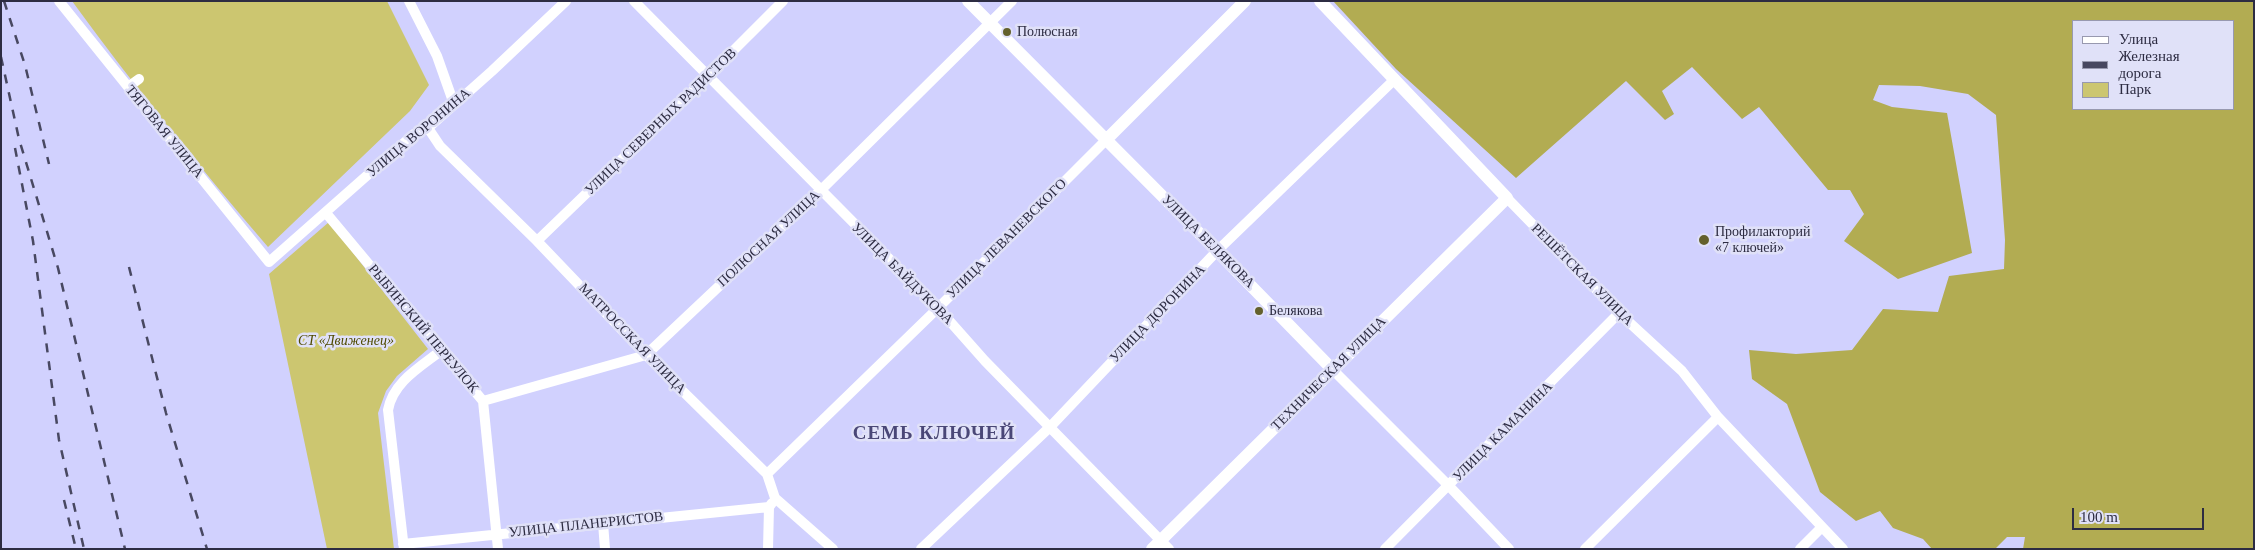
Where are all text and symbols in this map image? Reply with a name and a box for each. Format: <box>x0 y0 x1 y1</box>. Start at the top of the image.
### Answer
legend <box>2072 20 2235 110</box>
place label: Полюсная <box>1017 24 1078 40</box>
marker: Полюсная <box>1001 26 1013 38</box>
text: Улица <box>2119 31 2158 47</box>
street label: УЛИЦА СЕВЕРНЫХ РАДИСТОВ <box>582 45 740 199</box>
text: Железная дорога <box>2118 48 2180 81</box>
text: Парк <box>2119 81 2151 97</box>
street label: ТЯГОВАЯ УЛИЦА <box>121 82 207 182</box>
street label: УЛИЦА ВОРОНИНА <box>364 85 474 181</box>
street label: УЛИЦА ЛЕВАНЕВСКОГО <box>944 176 1070 302</box>
street label: ПОЛЮСНАЯ УЛИЦА <box>714 187 824 291</box>
street label: УЛИЦА БЕЛЯКОВА <box>1158 192 1258 292</box>
street label: УЛИЦА БАЙДУКОВА <box>848 220 956 328</box>
street label: РЕШЁТСКАЯ УЛИЦА <box>1528 221 1636 329</box>
place label: Профилакторий «7 ключей» <box>1715 224 1810 256</box>
marker: Профилакторий «7 ключей» <box>1697 233 1711 247</box>
street label: РЫБИНСКИЙ ПЕРЕУЛОК <box>364 261 482 397</box>
street label: УЛИЦА ДОРОНИНА <box>1107 261 1209 367</box>
street label: МАТРОССКАЯ УЛИЦА <box>575 280 689 398</box>
place label: Белякова <box>1269 303 1322 319</box>
marker: Белякова <box>1253 305 1265 317</box>
street label: ТЕХНИЧЕСКАЯ УЛИЦА <box>1268 313 1390 435</box>
park label: СТ «Движенец» <box>298 333 394 349</box>
street label: УЛИЦА КАМАНИНА <box>1450 379 1556 485</box>
district label: СЕМЬ КЛЮЧЕЙ <box>851 423 1017 445</box>
scale bar <box>2075 498 2208 530</box>
street label: УЛИЦА ПЛАНЕРИСТОВ <box>508 509 664 541</box>
text: 100 m <box>2080 509 2118 525</box>

